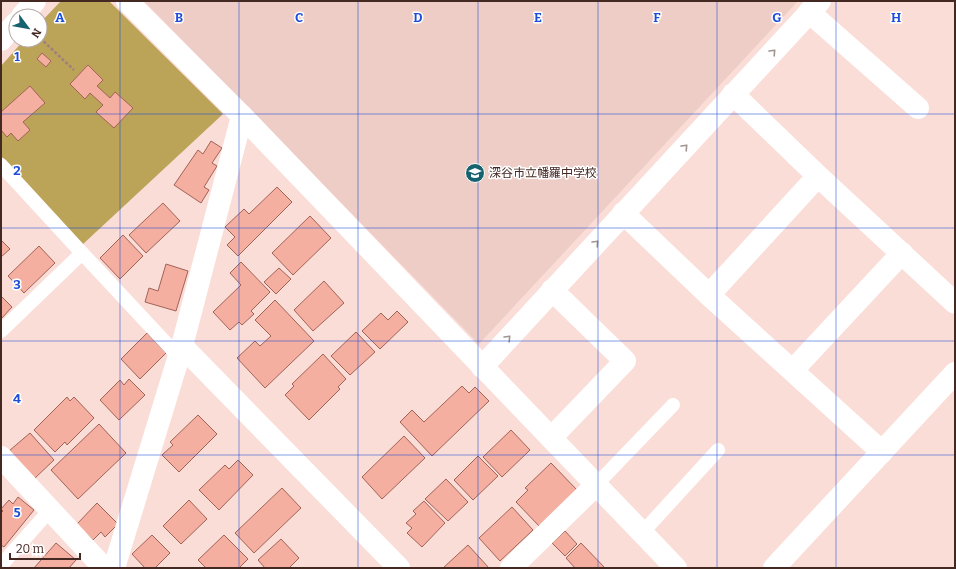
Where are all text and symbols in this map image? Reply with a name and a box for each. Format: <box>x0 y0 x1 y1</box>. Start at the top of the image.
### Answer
north arrow <box>8 8 48 48</box>
text: A <box>55 10 65 25</box>
text: B <box>175 10 183 25</box>
text: C <box>295 10 303 25</box>
text: D <box>413 10 423 25</box>
text: E <box>534 10 542 25</box>
text: F <box>653 10 661 25</box>
text: G <box>772 10 782 25</box>
text: H <box>891 10 901 25</box>
text: N <box>28 26 44 41</box>
text: 1 <box>14 49 20 64</box>
one-way arrow <box>768 49 776 57</box>
one-way arrow <box>680 144 687 152</box>
school or university icon: 深谷市立幡羅中学校 <box>464 162 486 184</box>
text: 2 <box>13 163 21 178</box>
place label: 深谷市立幡羅中学校 <box>489 166 597 180</box>
one-way arrow <box>592 240 599 247</box>
text: 3 <box>13 277 21 292</box>
one-way arrow <box>503 335 511 343</box>
text: 4 <box>13 391 21 406</box>
text: 5 <box>13 505 21 520</box>
scale bar <box>10 535 80 561</box>
text: 20 m <box>16 542 45 556</box>

